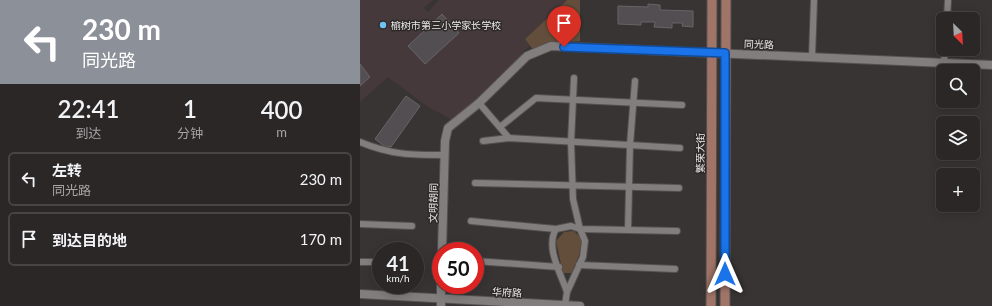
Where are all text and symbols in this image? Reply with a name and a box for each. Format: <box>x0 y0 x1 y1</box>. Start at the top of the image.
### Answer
pin <box>547 6 581 47</box>
text: 230 m <box>82 12 161 46</box>
icon: arrive <box>553 12 575 34</box>
north arrow <box>936 12 980 56</box>
map controls <box>936 12 980 212</box>
icon: left <box>16 16 68 68</box>
place label: 榆树市第三小学家长学校 <box>391 19 501 31</box>
marker: 榆树市第三小学家长学校 <box>378 20 388 30</box>
street label: 同光路 <box>744 37 774 51</box>
text: 同光路 <box>82 49 136 71</box>
button: search <box>936 64 980 108</box>
text: 22:41 <box>58 94 119 123</box>
text: 1 <box>183 94 197 123</box>
text: 400 <box>261 95 302 124</box>
button: layers <box>936 116 980 160</box>
text: m <box>276 124 287 140</box>
text: 到达 <box>75 125 102 141</box>
text: 分钟 <box>177 125 203 141</box>
street label: 繁荣大街 <box>694 133 706 173</box>
text: 左转 <box>52 161 82 179</box>
icon: left <box>18 168 40 190</box>
button: + <box>936 168 980 212</box>
text: 230 m <box>300 170 342 188</box>
text: 同光路 <box>52 182 91 198</box>
street label: 文明胡同 <box>427 183 439 223</box>
icon: arrive <box>18 228 40 250</box>
text: 170 m <box>300 230 342 248</box>
text: 到达目的地 <box>52 231 127 249</box>
speed limit sign: 50 <box>432 242 484 294</box>
text: 41 <box>386 251 410 275</box>
position arrow <box>704 253 746 295</box>
text: km/h <box>386 272 410 284</box>
street label: 华府路 <box>492 285 522 299</box>

